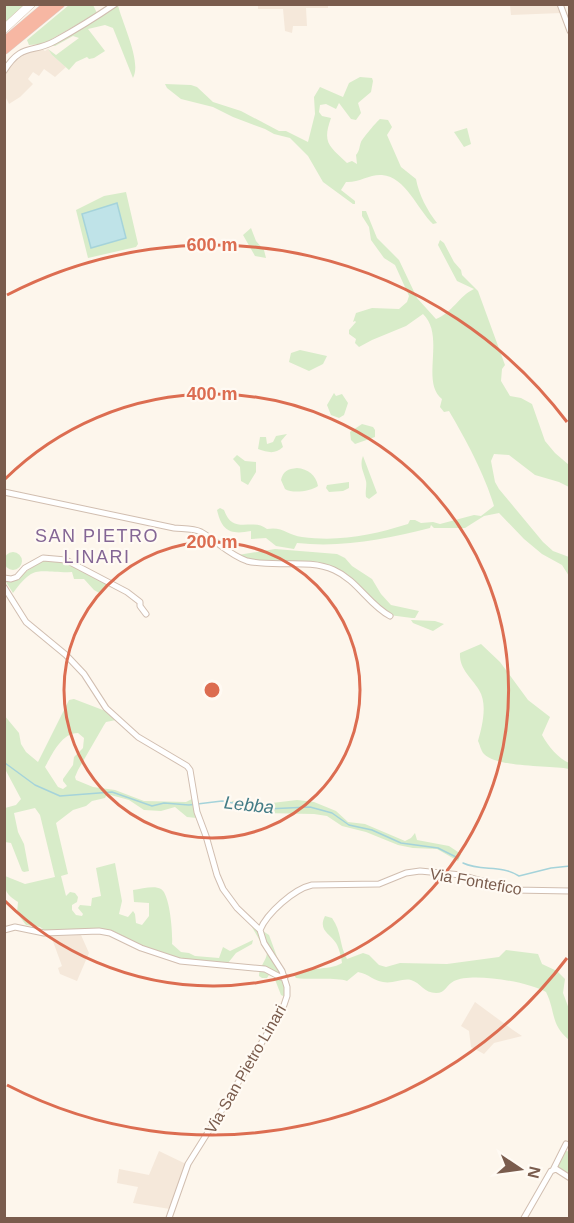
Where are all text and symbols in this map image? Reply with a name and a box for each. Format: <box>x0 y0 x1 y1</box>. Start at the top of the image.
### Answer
text: 600 m <box>186 235 238 255</box>
text: 400 m <box>186 384 238 404</box>
district label: SAN PIETRO LINARI <box>35 526 159 567</box>
text: 200 m <box>186 532 238 552</box>
centre of rings <box>202 680 222 700</box>
water label: Lebba <box>223 792 275 818</box>
street label: Via Fontefico <box>429 865 523 898</box>
street label: Via San Pietro Linari <box>202 1002 289 1137</box>
north arrow <box>490 1139 550 1199</box>
text: N <box>525 1165 544 1180</box>

